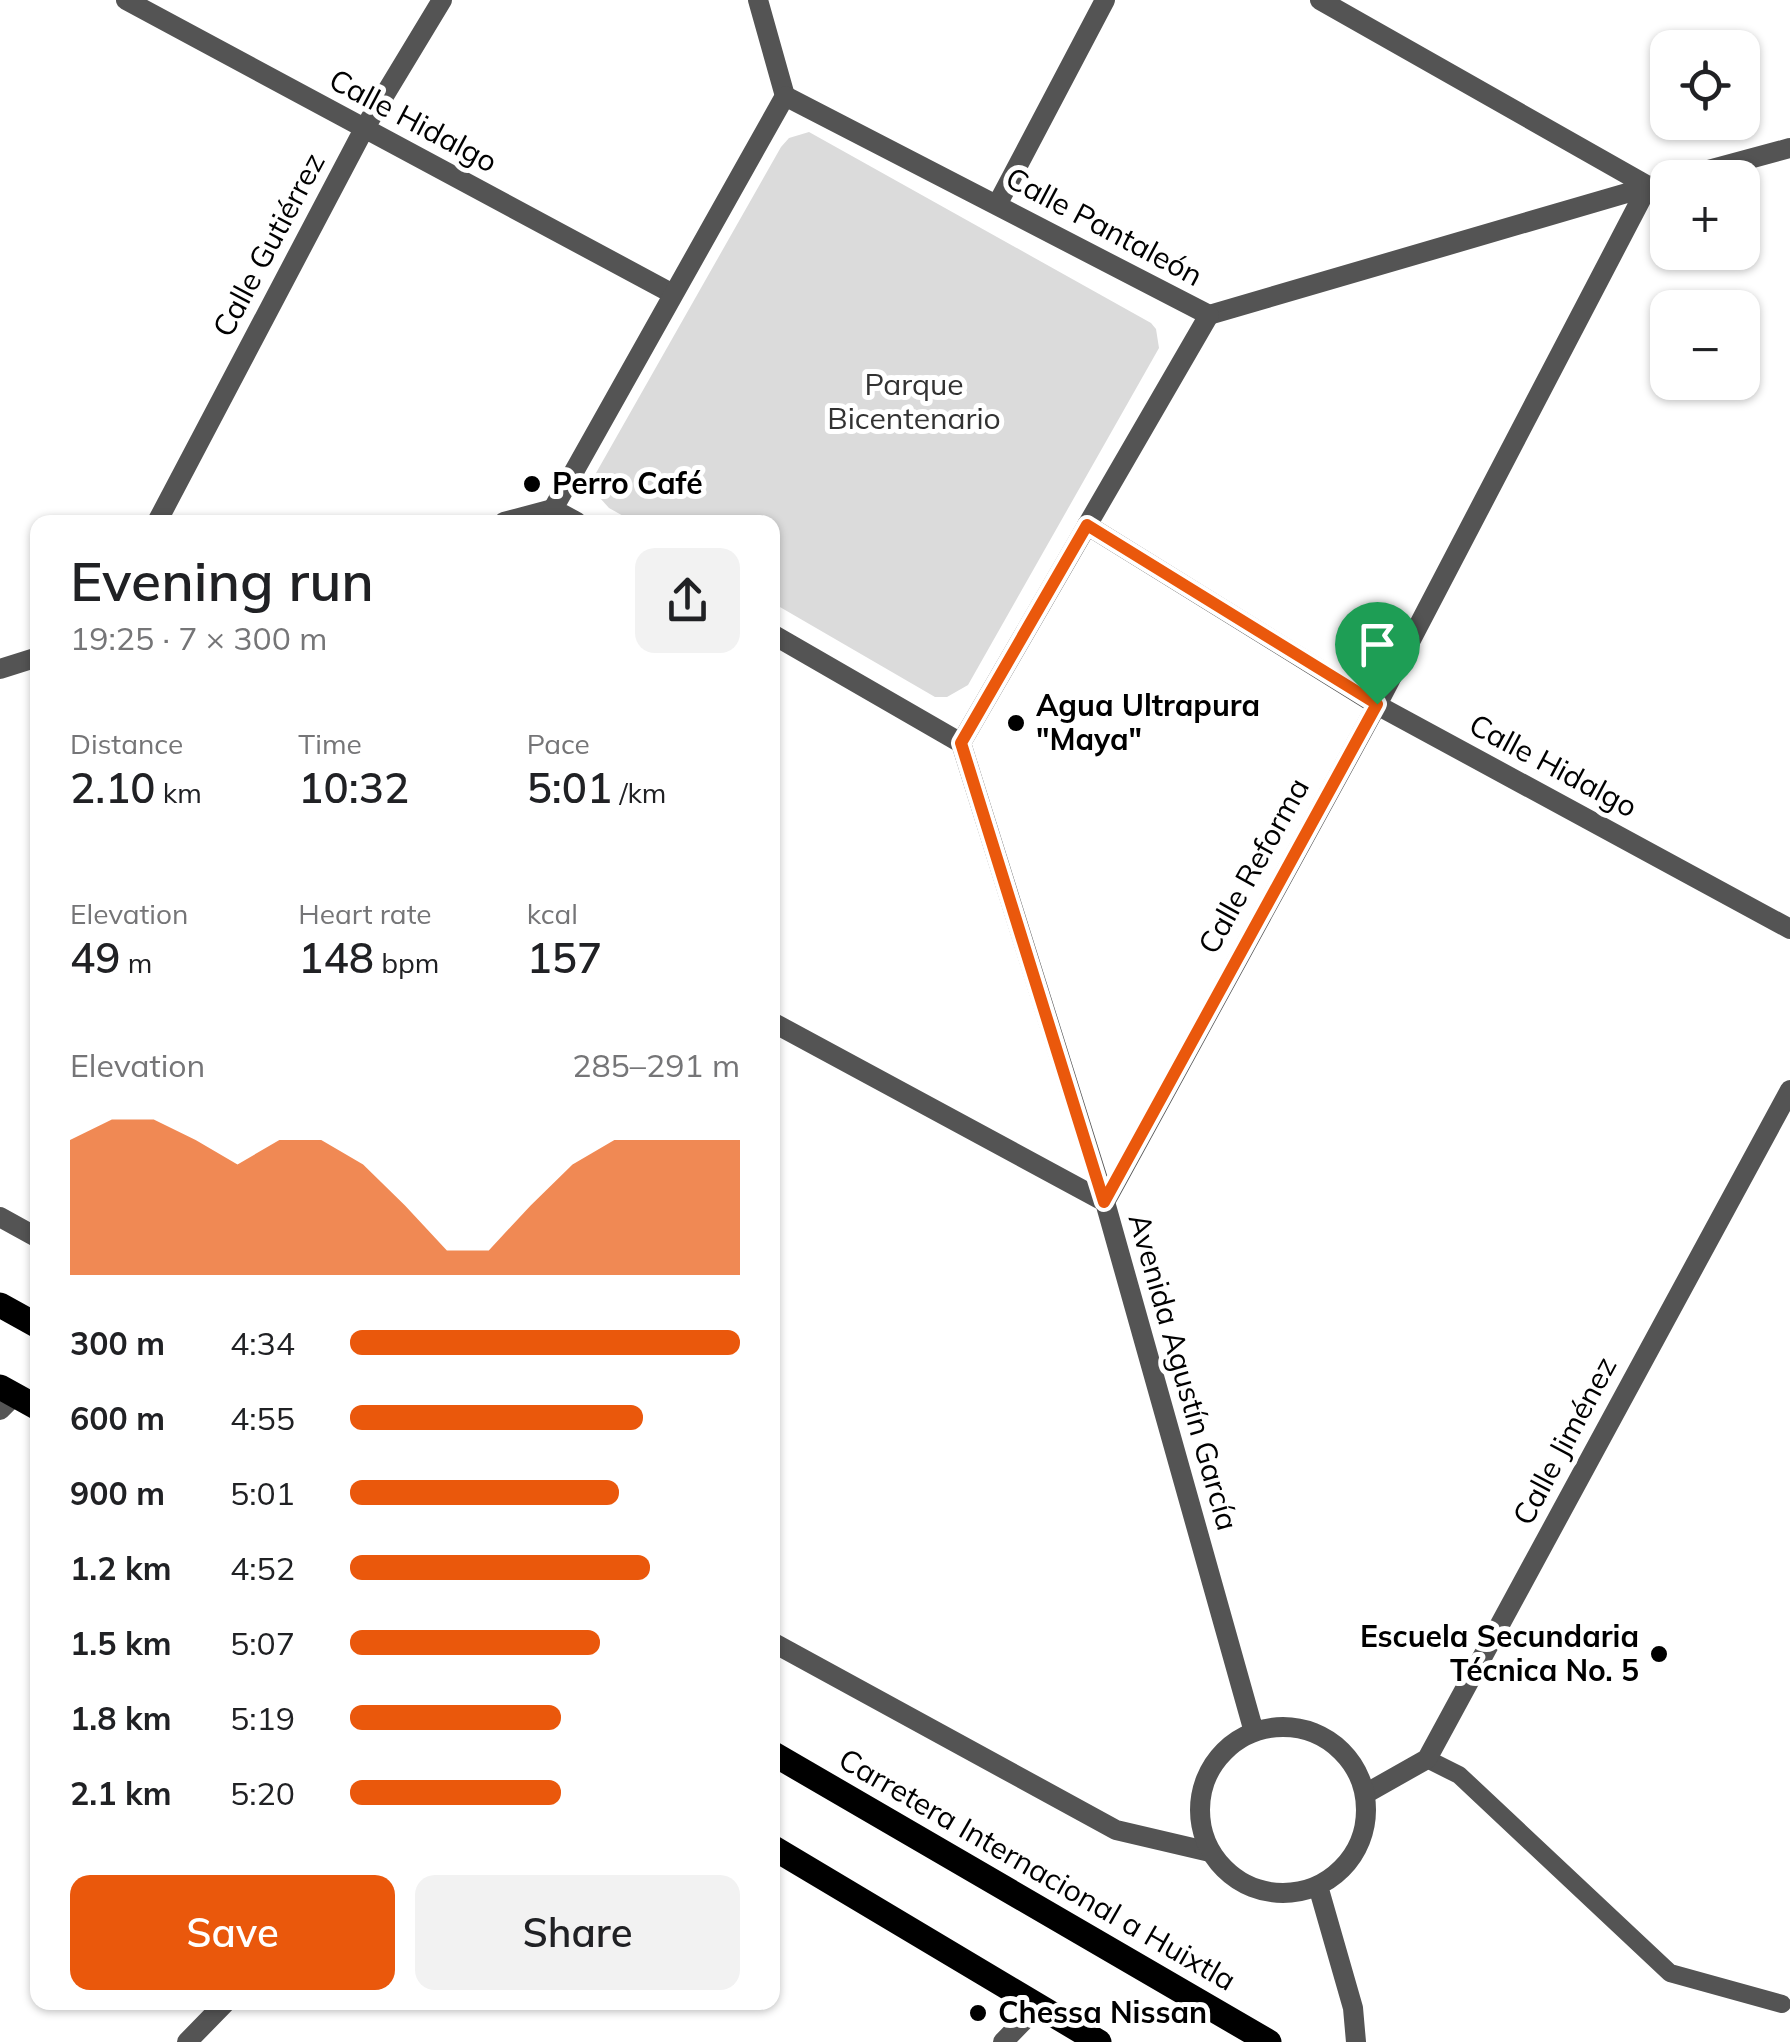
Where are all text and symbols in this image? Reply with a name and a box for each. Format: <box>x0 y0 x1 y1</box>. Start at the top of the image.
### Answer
map controls <box>1650 30 1760 400</box>
button: locate <box>1650 30 1760 140</box>
street label: Calle Hidalgo <box>323 60 504 180</box>
street label: Calle Gutiérrez <box>204 146 333 343</box>
street label: Calle Pantaleón <box>1000 158 1209 294</box>
button: + <box>1650 160 1760 270</box>
button: − <box>1650 290 1760 400</box>
park label: Parque Bicentenario <box>827 365 1001 437</box>
place label: Perro Café <box>552 464 703 502</box>
marker: Perro Café <box>521 473 543 495</box>
text: Evening run <box>70 546 374 615</box>
button: share <box>635 548 740 653</box>
pin <box>1335 602 1420 705</box>
icon: arrive <box>1350 617 1405 672</box>
text: 19:25 · 7 × 300 m <box>70 618 327 658</box>
place label: Agua Ultrapura "Maya" <box>1036 686 1260 758</box>
street label: Calle Hidalgo <box>1463 705 1644 825</box>
marker: Agua Ultrapura "Maya" <box>1005 712 1027 734</box>
text: Distance <box>70 726 183 761</box>
text: Time <box>298 726 362 761</box>
text: Pace <box>527 726 590 761</box>
text: 2.10 <box>70 761 156 814</box>
text: 10:32 <box>298 761 409 814</box>
text: 5:01 <box>527 761 612 814</box>
street label: Calle Reforma <box>1189 771 1317 960</box>
text: km <box>156 775 202 810</box>
text: /km <box>612 775 666 810</box>
text: Elevation <box>70 896 188 931</box>
text: Heart rate <box>298 896 432 931</box>
text: kcal <box>527 896 578 931</box>
text: 49 <box>70 931 120 984</box>
text: 148 <box>298 931 374 984</box>
text: 157 <box>527 931 602 984</box>
text: m <box>120 945 152 980</box>
text: bpm <box>374 945 439 980</box>
text: Elevation <box>70 1045 205 1085</box>
text: 285–291 m <box>572 1045 740 1085</box>
street label: Avenida Agustín García <box>1121 1209 1247 1534</box>
text: 300 m <box>70 1323 165 1363</box>
text: 4:34 <box>230 1323 295 1363</box>
street label: Calle Jiménez <box>1504 1350 1624 1531</box>
text: 600 m <box>70 1398 165 1438</box>
text: 4:55 <box>230 1398 295 1438</box>
text: 900 m <box>70 1473 165 1513</box>
text: 5:01 <box>230 1473 295 1513</box>
text: 1.2 km <box>70 1548 172 1588</box>
text: 4:52 <box>230 1548 295 1588</box>
place label: Escuela Secundaria Técnica No. 5 <box>1360 1617 1639 1689</box>
text: 1.5 km <box>70 1623 172 1663</box>
text: 5:07 <box>230 1623 295 1663</box>
marker: Escuela Secundaria Técnica No. 5 <box>1648 1643 1670 1665</box>
text: 1.8 km <box>70 1698 172 1738</box>
text: 5:19 <box>230 1698 295 1738</box>
street label: Carretera Internacional a Huixtla <box>832 1740 1243 1999</box>
text: 2.1 km <box>70 1773 172 1813</box>
text: 5:20 <box>230 1773 295 1813</box>
button: Save <box>70 1875 395 1990</box>
button: Share <box>415 1875 740 1990</box>
place label: Chessa Nissan <box>998 1993 1207 2031</box>
marker: Chessa Nissan <box>967 2002 989 2024</box>

